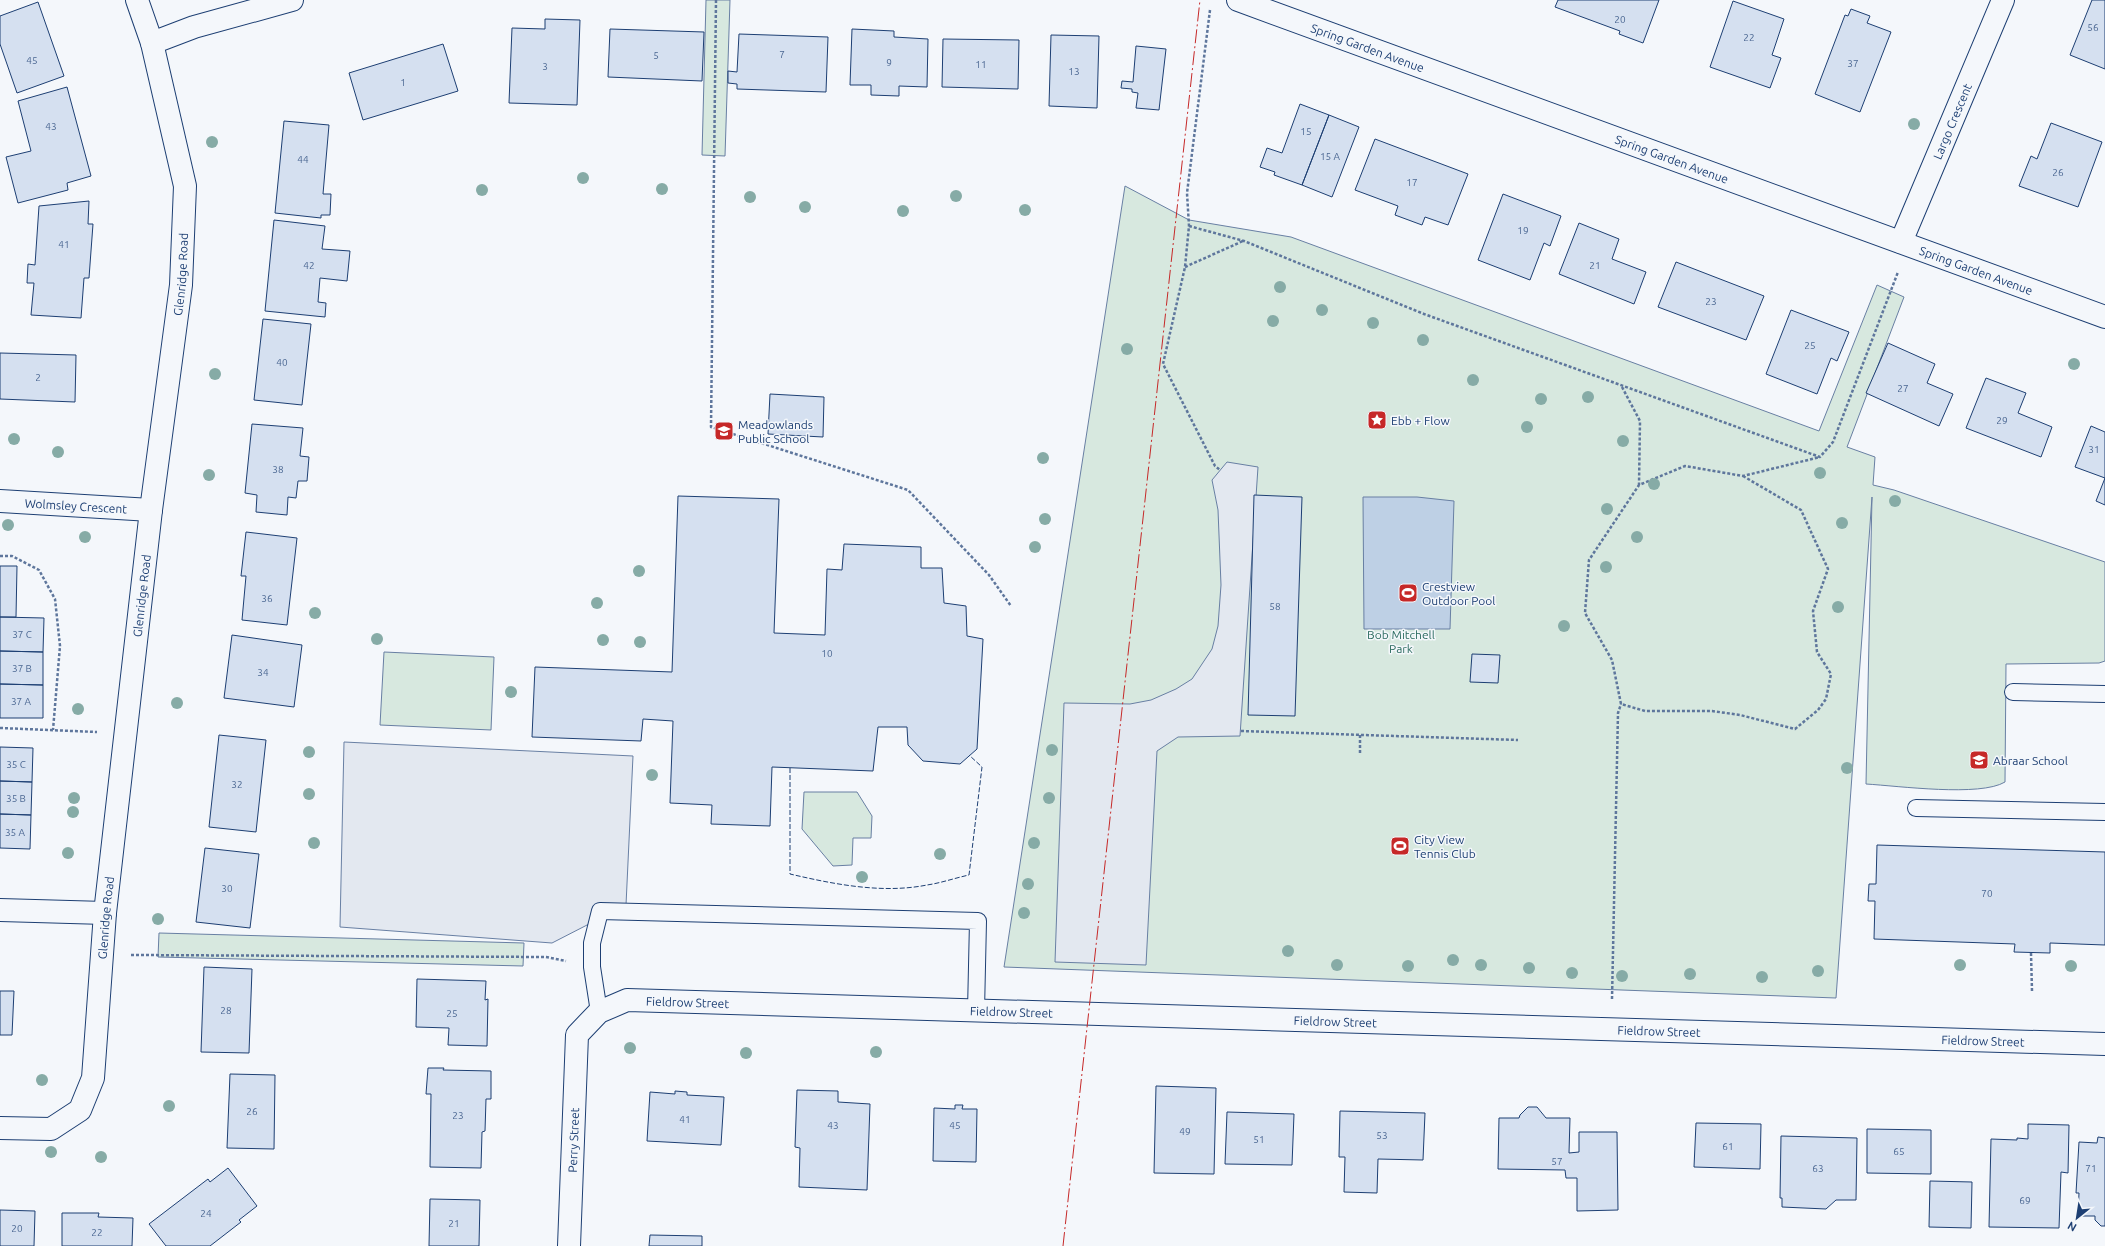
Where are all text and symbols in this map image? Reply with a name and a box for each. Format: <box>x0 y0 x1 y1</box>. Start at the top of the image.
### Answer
house number: 20 <box>1614 14 1626 25</box>
street label: Spring Garden Avenue <box>1309 21 1426 74</box>
house number: 56 <box>2087 22 2099 33</box>
house number: 22 <box>1743 32 1755 43</box>
house number: 7 <box>779 49 785 60</box>
house number: 5 <box>653 50 659 61</box>
house number: 45 <box>26 55 38 66</box>
house number: 9 <box>886 57 892 68</box>
house number: 37 <box>1847 58 1859 69</box>
house number: 11 <box>975 59 987 70</box>
house number: 3 <box>542 61 548 72</box>
house number: 13 <box>1068 66 1080 77</box>
house number: 1 <box>400 77 406 88</box>
street label: Largo Crescent <box>1930 81 1974 161</box>
house number: 43 <box>45 121 57 132</box>
house number: 15 <box>1300 126 1312 137</box>
street label: Spring Garden Avenue <box>1613 132 1730 185</box>
house number: 15 A <box>1320 151 1341 162</box>
house number: 44 <box>297 154 309 165</box>
house number: 26 <box>2052 167 2064 178</box>
house number: 17 <box>1406 177 1418 188</box>
house number: 19 <box>1517 225 1529 236</box>
street label: Glenridge Road <box>170 232 190 316</box>
house number: 41 <box>58 239 70 250</box>
street label: Spring Garden Avenue <box>1918 243 2035 297</box>
house number: 42 <box>303 260 315 271</box>
house number: 21 <box>1589 260 1601 271</box>
house number: 23 <box>1705 296 1717 307</box>
house number: 25 <box>1804 340 1816 351</box>
house number: 40 <box>276 357 288 368</box>
house number: 2 <box>35 372 41 383</box>
house number: 27 <box>1897 383 1909 394</box>
place icon: Ebb + Flow <box>1366 409 1388 431</box>
place label: Ebb + Flow <box>1391 414 1451 427</box>
house number: 29 <box>1996 415 2008 426</box>
place label: Meadowlands Public School <box>738 418 813 445</box>
school or university icon: Meadowlands Public School <box>713 420 735 442</box>
house number: 31 <box>2088 444 2100 455</box>
house number: 38 <box>272 464 284 475</box>
street label: Wolmsley Crescent <box>24 496 128 515</box>
street label: Glenridge Road <box>130 554 152 638</box>
place label: Crestview Outdoor Pool <box>1422 580 1495 607</box>
sports icon: Crestview Outdoor Pool <box>1397 582 1419 604</box>
house number: 36 <box>261 593 273 604</box>
house number: 58 <box>1269 601 1281 612</box>
park label: Bob Mitchell Park <box>1367 628 1435 655</box>
house number: 37 C <box>12 629 32 640</box>
house number: 10 <box>821 648 833 659</box>
house number: 37 B <box>12 663 32 674</box>
house number: 34 <box>257 667 269 678</box>
house number: 37 A <box>11 696 32 707</box>
school or university icon: Abraar School <box>1968 749 1990 771</box>
place label: Abraar School <box>1993 754 2068 767</box>
house number: 35 C <box>6 759 26 770</box>
house number: 32 <box>231 779 243 790</box>
house number: 35 B <box>6 793 26 804</box>
house number: 35 A <box>5 827 26 838</box>
place label: City View Tennis Club <box>1414 833 1476 860</box>
sports icon: City View Tennis Club <box>1389 835 1411 857</box>
street label: Glenridge Road <box>95 876 116 960</box>
house number: 30 <box>221 883 233 894</box>
house number: 70 <box>1981 888 1993 899</box>
street label: Fieldrow Street <box>646 994 730 1010</box>
street label: Fieldrow Street <box>970 1004 1053 1019</box>
house number: 28 <box>220 1005 232 1016</box>
house number: 25 <box>446 1008 458 1019</box>
street label: Fieldrow Street <box>1293 1013 1377 1029</box>
street label: Fieldrow Street <box>1617 1023 1701 1038</box>
street label: Fieldrow Street <box>1941 1033 2025 1048</box>
house number: 26 <box>246 1106 258 1117</box>
street label: Perry Street <box>565 1107 581 1173</box>
house number: 23 <box>452 1110 464 1121</box>
house number: 41 <box>679 1114 691 1125</box>
house number: 43 <box>827 1120 839 1131</box>
house number: 45 <box>949 1120 961 1131</box>
house number: 49 <box>1179 1126 1191 1137</box>
house number: 53 <box>1376 1130 1388 1141</box>
house number: 51 <box>1253 1134 1265 1145</box>
house number: 61 <box>1722 1141 1734 1152</box>
house number: 65 <box>1893 1146 1905 1157</box>
house number: 57 <box>1551 1156 1563 1167</box>
house number: 63 <box>1812 1163 1824 1174</box>
house number: 71 <box>2085 1163 2097 1174</box>
house number: 69 <box>2019 1195 2031 1206</box>
north arrow <box>2057 1198 2097 1238</box>
house number: 24 <box>200 1208 212 1219</box>
house number: 21 <box>448 1218 460 1229</box>
text: N <box>2065 1219 2079 1234</box>
house number: 20 <box>11 1223 23 1234</box>
house number: 22 <box>91 1227 103 1238</box>

